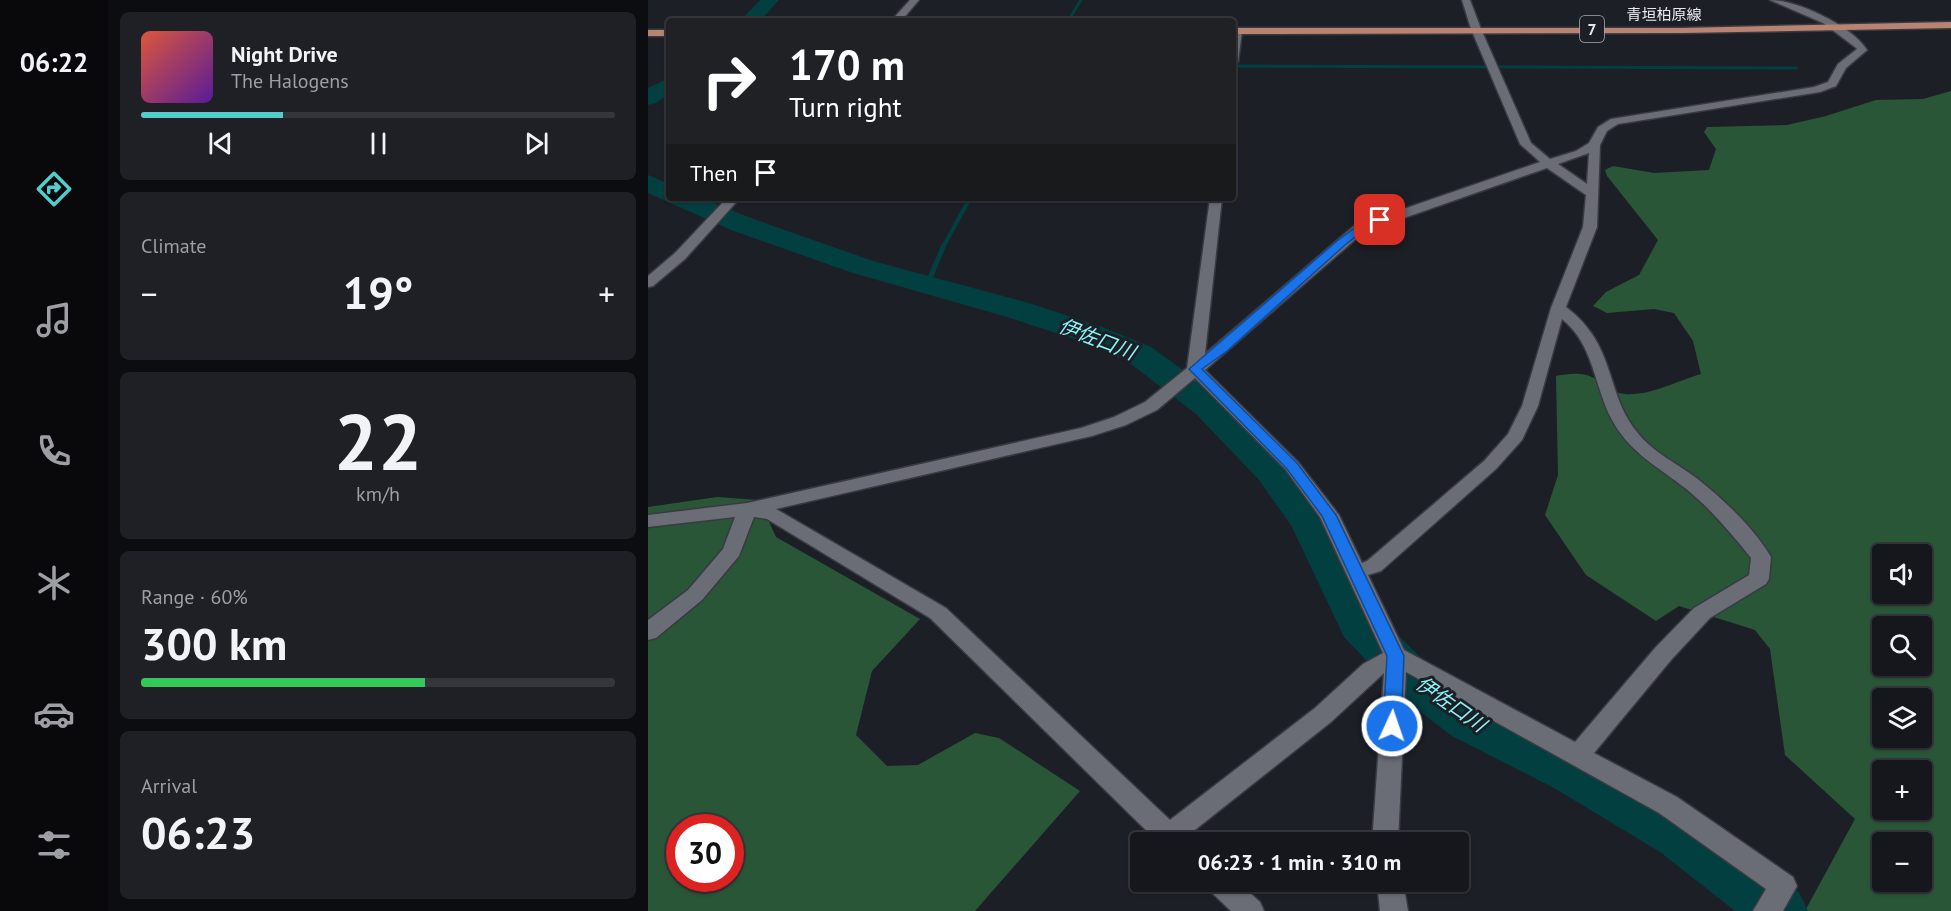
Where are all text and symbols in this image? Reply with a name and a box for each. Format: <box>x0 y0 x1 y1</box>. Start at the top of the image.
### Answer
street label: 青垣柏原線 <box>1626 5 1702 24</box>
road number: 7 <box>1580 16 1604 42</box>
text: 170 m <box>789 37 905 92</box>
text: Night Drive <box>231 40 338 68</box>
icon: right <box>690 42 768 120</box>
text: 06:22 <box>20 45 88 79</box>
text: The Halogens <box>231 68 349 94</box>
text: Turn right <box>789 90 902 124</box>
icon: previous <box>204 127 237 160</box>
icon: pause <box>362 127 395 160</box>
icon: next <box>520 127 553 160</box>
icon: arrive <box>749 156 782 189</box>
text: Then <box>690 159 737 187</box>
icon: directions <box>33 168 75 210</box>
pin <box>1354 194 1405 245</box>
icon: arrive <box>1363 203 1396 236</box>
text: Climate <box>141 233 207 259</box>
text: 19° <box>343 263 413 321</box>
text: − <box>141 272 158 315</box>
text: + <box>598 272 615 315</box>
icon: music <box>33 299 75 341</box>
water label: 伊佐口川 <box>1055 313 1141 366</box>
text: 22 <box>334 391 422 492</box>
icon: phone <box>33 430 75 472</box>
text: km/h <box>356 481 400 507</box>
map controls <box>1872 544 1932 892</box>
button: sound <box>1872 544 1932 604</box>
icon: climate <box>33 562 75 604</box>
text: Range · 60% <box>141 584 248 610</box>
text: 300 km <box>141 614 287 672</box>
button: search <box>1872 616 1932 676</box>
water label: 伊佐口川 <box>1411 670 1493 739</box>
button: layers <box>1872 688 1932 748</box>
icon: car <box>33 693 75 735</box>
position arrow <box>1360 694 1424 758</box>
button: + <box>1872 760 1932 820</box>
text: Arrival <box>141 773 197 799</box>
text: 06:23 <box>141 803 255 861</box>
speed limit sign: 30 <box>666 814 744 892</box>
icon: filters <box>33 824 75 866</box>
button: − <box>1872 832 1932 892</box>
text: 06:23 · 1 min · 310 m <box>1198 848 1401 876</box>

